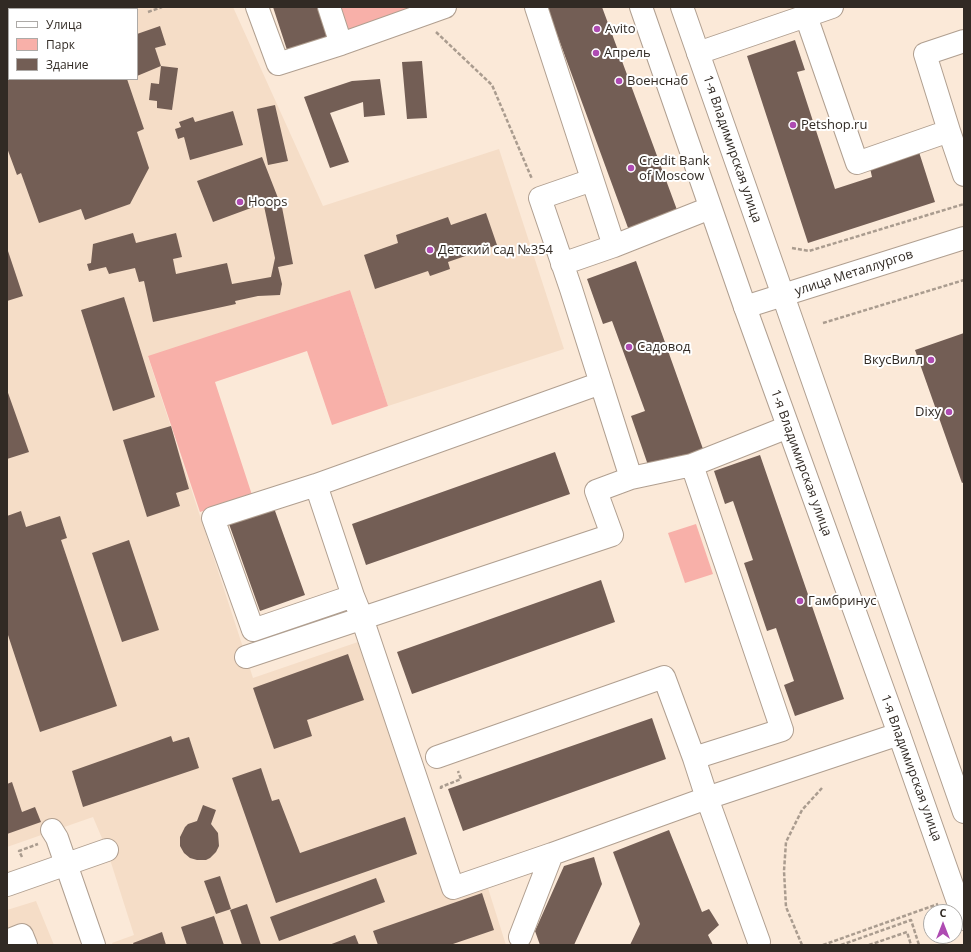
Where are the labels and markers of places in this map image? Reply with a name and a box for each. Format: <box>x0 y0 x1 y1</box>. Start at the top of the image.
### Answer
place label: Avito <box>605 21 635 37</box>
marker: Avito <box>592 24 602 34</box>
place label: Апрель <box>604 45 651 61</box>
marker: Апрель <box>591 48 601 58</box>
place label: Военснаб <box>627 73 688 89</box>
marker: Военснаб <box>614 76 624 86</box>
place label: Petshop.ru <box>801 117 867 133</box>
marker: Petshop.ru <box>788 120 798 130</box>
place label: Credit Bank of Moscow <box>639 153 709 184</box>
marker: Credit Bank of Moscow <box>626 163 636 173</box>
place label: Hoops <box>248 194 287 210</box>
marker: Hoops <box>235 197 245 207</box>
place label: Детский сад №354 <box>438 242 553 258</box>
marker: Детский сад №354 <box>425 245 435 255</box>
place label: Садовод <box>637 339 690 355</box>
marker: Садовод <box>624 342 634 352</box>
place label: ВкусВилл <box>864 352 923 368</box>
marker: ВкусВилл <box>926 355 936 365</box>
place label: Dixy <box>915 404 941 420</box>
marker: Dixy <box>944 407 954 417</box>
place label: Гамбринус <box>808 593 876 609</box>
marker: Гамбринус <box>795 596 805 606</box>

